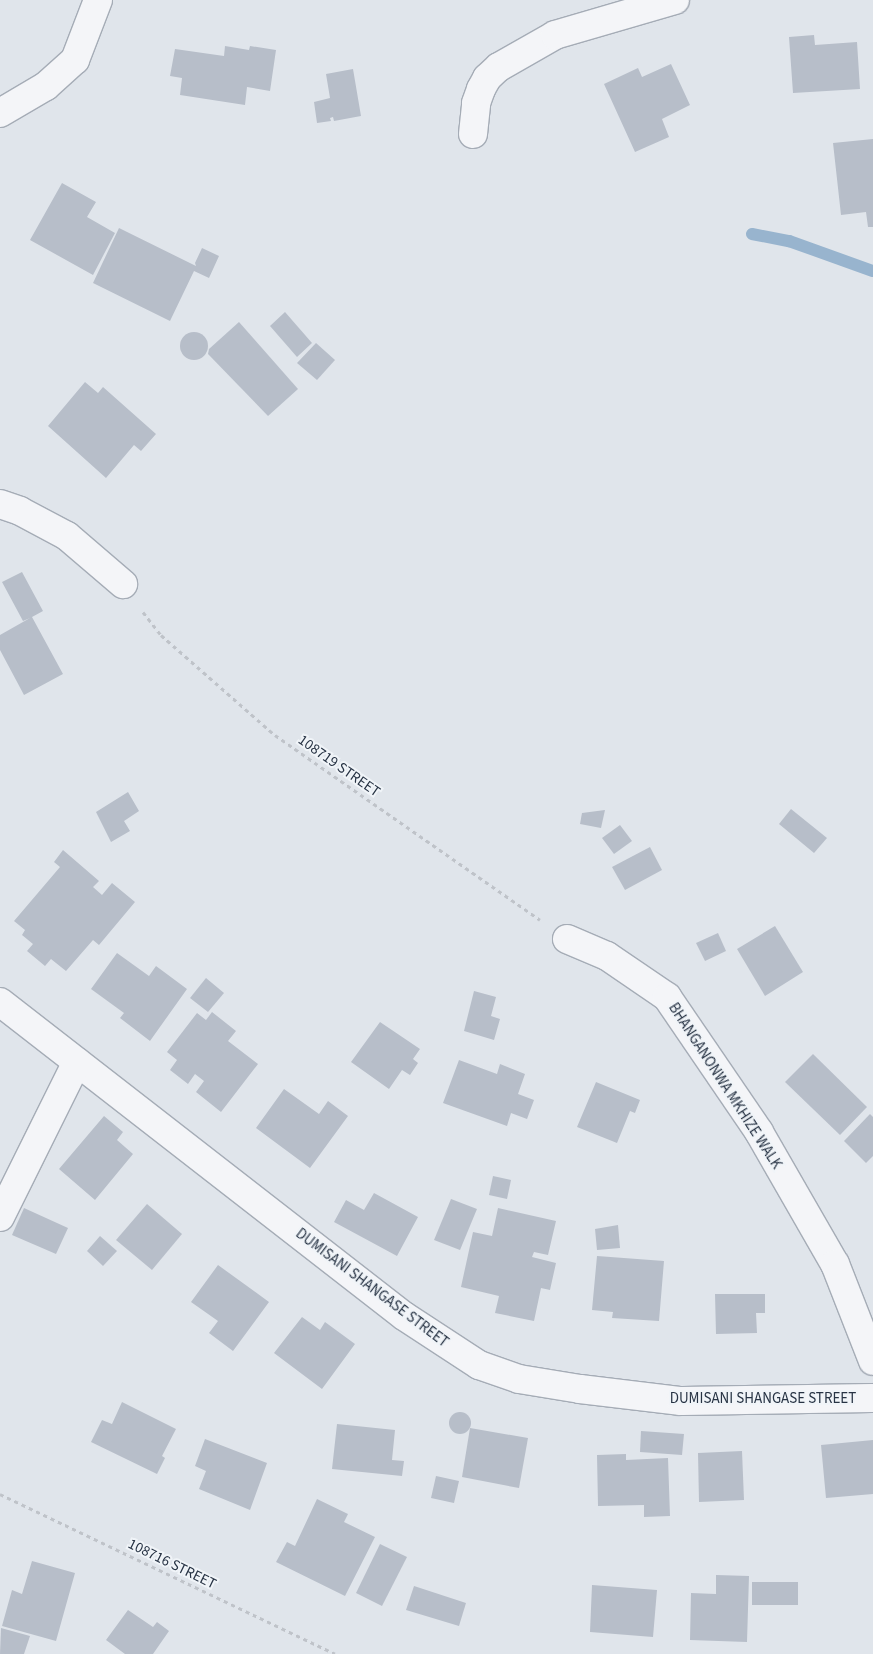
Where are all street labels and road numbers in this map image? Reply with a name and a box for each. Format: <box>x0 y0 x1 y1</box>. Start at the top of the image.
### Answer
street label: 108719 STREET <box>295 731 383 801</box>
street label: BHANGANONWA MKHIZE WALK <box>665 1000 785 1172</box>
street label: DUMISANI SHANGASE STREET <box>292 1225 452 1351</box>
street label: DUMISANI SHANGASE STREET <box>670 1390 856 1408</box>
street label: 108716 STREET <box>125 1535 219 1593</box>

